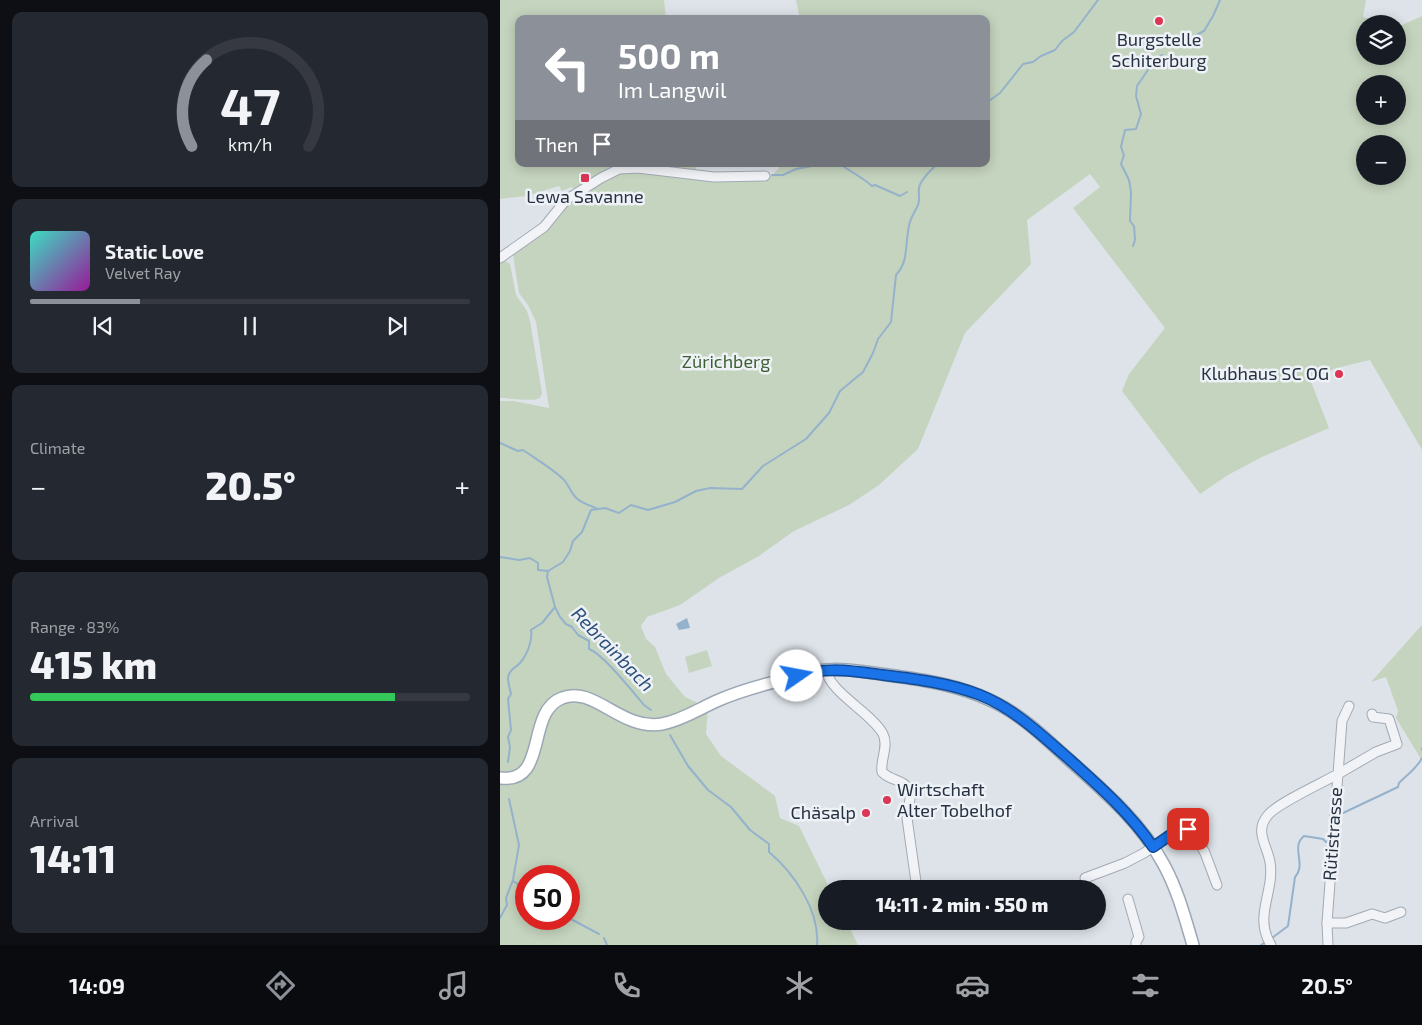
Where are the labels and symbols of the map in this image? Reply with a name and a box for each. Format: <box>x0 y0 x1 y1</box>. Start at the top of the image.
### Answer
marker: Burgstelle Schiterburg <box>1153 15 1165 27</box>
place label: Burgstelle Schiterburg <box>1111 28 1207 71</box>
marker: Lewa Savanne <box>579 172 591 184</box>
place label: Lewa Savanne <box>526 185 644 207</box>
park label: Zürichberg <box>682 350 770 372</box>
place label: Klubhaus SC OG <box>1201 362 1329 384</box>
marker: Klubhaus SC OG <box>1333 368 1345 380</box>
water label: Rebrainbach <box>567 602 659 696</box>
position arrow <box>770 649 822 701</box>
place label: Wirtschaft Alter Tobelhof <box>897 778 1013 821</box>
street label: Rütistrasse <box>1318 786 1346 881</box>
marker: Wirtschaft Alter Tobelhof <box>881 794 893 806</box>
place label: Chäsalp <box>791 801 856 823</box>
marker: Chäsalp <box>860 807 872 819</box>
pin <box>1167 808 1209 850</box>
speed limit sign: 50 <box>515 865 580 930</box>

